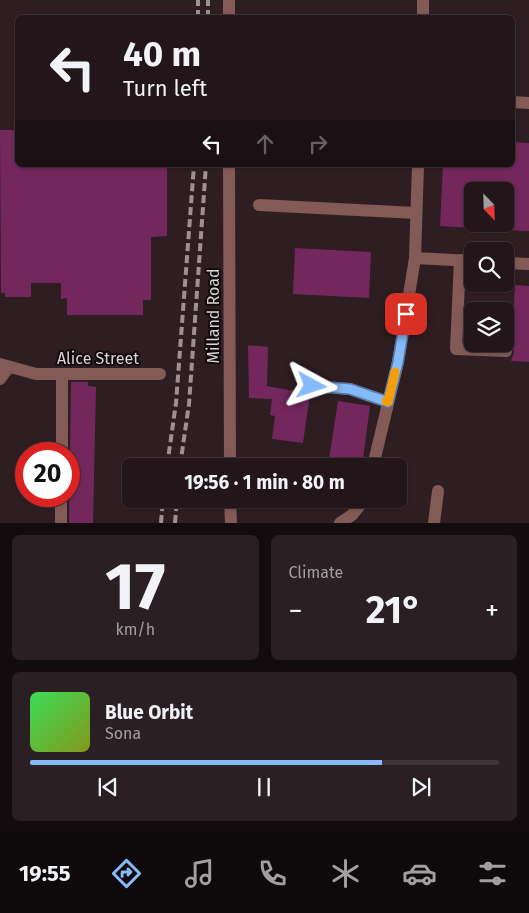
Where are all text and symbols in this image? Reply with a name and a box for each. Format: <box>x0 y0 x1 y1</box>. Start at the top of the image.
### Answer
text: 40 m <box>123 33 201 75</box>
icon: left <box>40 35 105 100</box>
text: Turn left <box>123 75 207 102</box>
icon: left <box>198 130 226 158</box>
icon: ahead <box>251 130 279 158</box>
icon: right <box>304 130 332 158</box>
north arrow <box>464 182 514 232</box>
map controls <box>464 182 514 352</box>
button: search <box>464 242 514 292</box>
street label: Milland Road <box>204 268 223 364</box>
pin <box>385 293 427 335</box>
icon: arrive <box>392 300 420 328</box>
button: layers <box>464 302 514 352</box>
street label: Alice Street <box>57 349 139 368</box>
position arrow <box>285 359 337 411</box>
speed limit sign: 20 <box>15 442 80 507</box>
text: 19:56 · 1 min · 80 m <box>184 471 345 494</box>
text: 17 <box>105 548 166 626</box>
text: Climate <box>289 563 343 582</box>
text: 21° <box>366 587 422 633</box>
text: − <box>289 594 303 627</box>
text: + <box>485 594 499 627</box>
text: km/h <box>115 620 155 639</box>
text: Blue Orbit <box>105 701 193 724</box>
text: Sona <box>105 724 141 743</box>
icon: previous <box>94 773 122 801</box>
icon: pause <box>250 773 278 801</box>
icon: next <box>407 773 435 801</box>
icon: directions <box>109 856 144 891</box>
icon: music <box>182 856 217 891</box>
icon: phone <box>255 856 290 891</box>
icon: climate <box>328 856 363 891</box>
icon: car <box>402 856 437 891</box>
icon: filters <box>475 856 510 891</box>
text: 19:55 <box>19 860 71 887</box>

